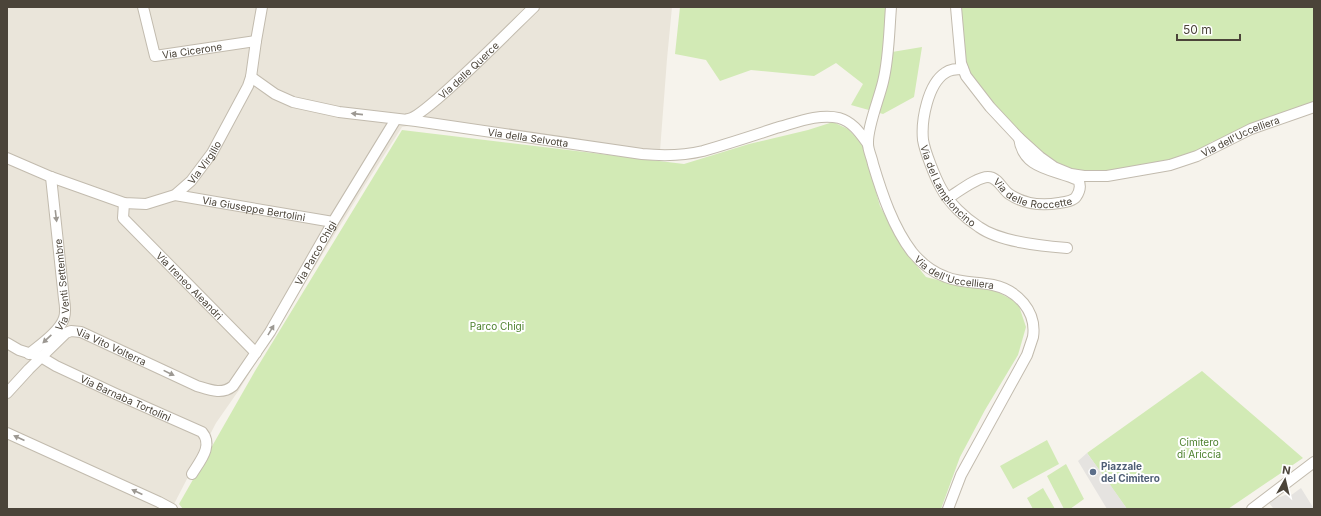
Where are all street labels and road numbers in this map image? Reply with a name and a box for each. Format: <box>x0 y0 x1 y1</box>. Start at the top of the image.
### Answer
street label: Via delle Querce <box>436 39 501 101</box>
street label: Via Cicerone <box>161 40 223 61</box>
street label: Via dell'Uccelliera <box>1199 114 1281 159</box>
street label: Via della Selvotta <box>487 126 569 149</box>
street label: Via Virgilio <box>185 139 223 186</box>
street label: Via del Lampioncino <box>918 143 978 229</box>
street label: Via delle Roccette <box>991 175 1074 210</box>
street label: Via Giuseppe Bertolini <box>201 194 306 223</box>
street label: Via Parco Chigi <box>292 219 338 287</box>
street label: Via Venti Settembre <box>52 238 71 333</box>
street label: Via Ireneo Aleandri <box>154 249 225 322</box>
street label: Via dell'Uccelliera <box>912 253 995 291</box>
street label: Via Vito Volterra <box>76 326 148 368</box>
street label: Via Barnaba Tortolini <box>78 372 173 423</box>

